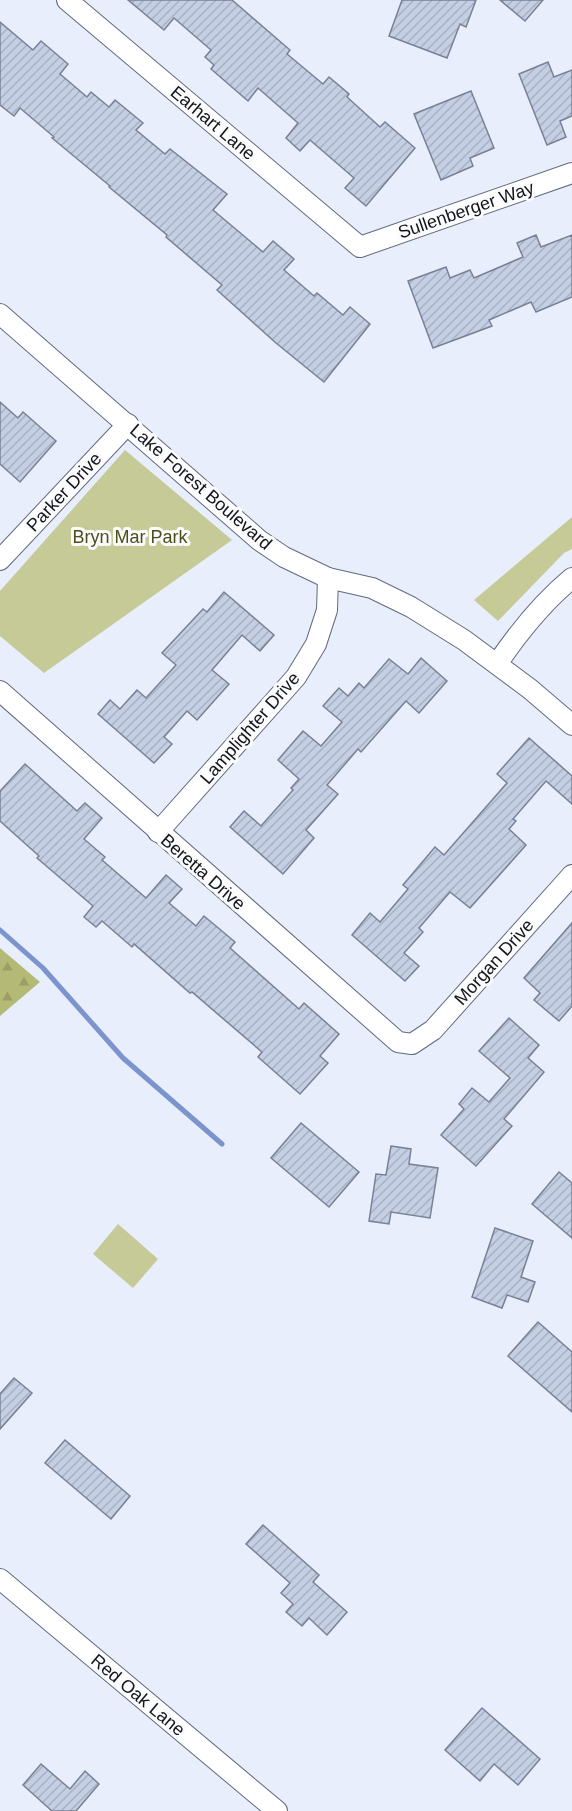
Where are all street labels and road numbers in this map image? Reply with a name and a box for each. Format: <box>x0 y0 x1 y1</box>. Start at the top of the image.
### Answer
street label: Earhart Lane <box>167 82 259 164</box>
street label: Sullenberger Way <box>395 177 537 243</box>
street label: Lake Forest Boulevard <box>126 420 276 554</box>
street label: Parker Drive <box>23 449 105 535</box>
street label: Lamplighter Drive <box>196 668 304 788</box>
street label: Beretta Drive <box>157 830 249 914</box>
street label: Morgan Drive <box>450 915 538 1009</box>
street label: Red Oak Lane <box>87 1650 189 1740</box>

